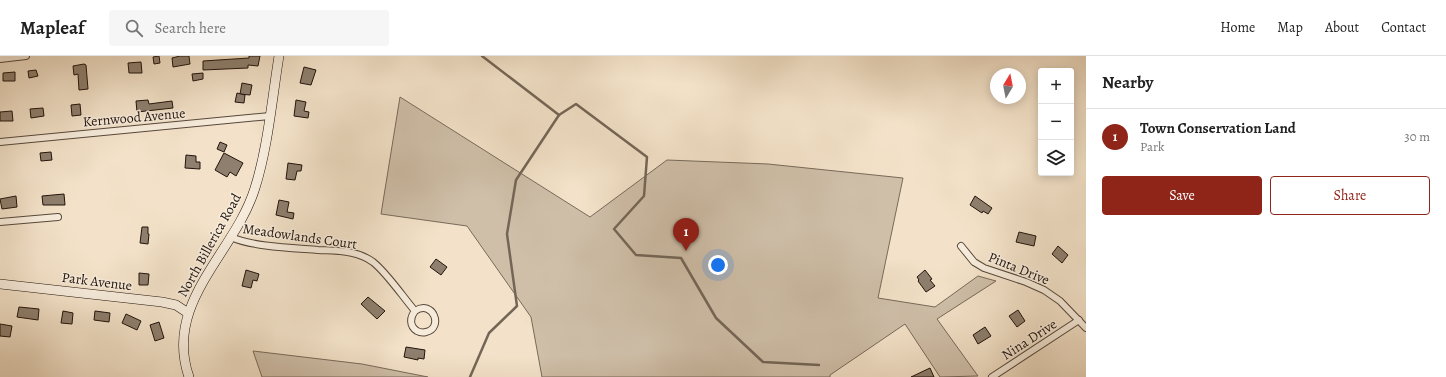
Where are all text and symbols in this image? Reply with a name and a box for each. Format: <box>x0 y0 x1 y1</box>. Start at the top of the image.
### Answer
search box <box>109 10 389 46</box>
text: Mapleaf <box>20 15 85 41</box>
icon: search <box>123 17 145 39</box>
text: Search here <box>155 18 226 38</box>
text: Home <box>1220 18 1255 37</box>
text: Map <box>1277 18 1303 37</box>
text: About <box>1325 18 1359 37</box>
text: Contact <box>1381 18 1426 37</box>
north arrow <box>990 68 1026 104</box>
map controls <box>1038 68 1074 176</box>
button: + <box>1038 68 1074 104</box>
text: Nearby <box>1102 71 1153 94</box>
street label: Kernwood Avenue <box>82 104 186 131</box>
button: − <box>1038 104 1074 140</box>
text: Town Conservation Land <box>1140 118 1296 138</box>
text: 1 <box>1113 128 1117 145</box>
text: 30 m <box>1404 128 1430 145</box>
text: Park <box>1140 138 1164 155</box>
button: layers <box>1038 140 1074 176</box>
button: Save <box>1102 176 1262 215</box>
button: Share <box>1270 176 1430 215</box>
street label: North Billerica Road <box>173 190 246 300</box>
pin: 1 <box>673 218 699 251</box>
street label: Meadowlands Court <box>242 219 359 254</box>
street label: Pinta Drive <box>985 248 1052 289</box>
your location <box>708 255 728 275</box>
street label: Park Avenue <box>61 268 133 295</box>
street label: Nina Drive <box>998 314 1061 364</box>

